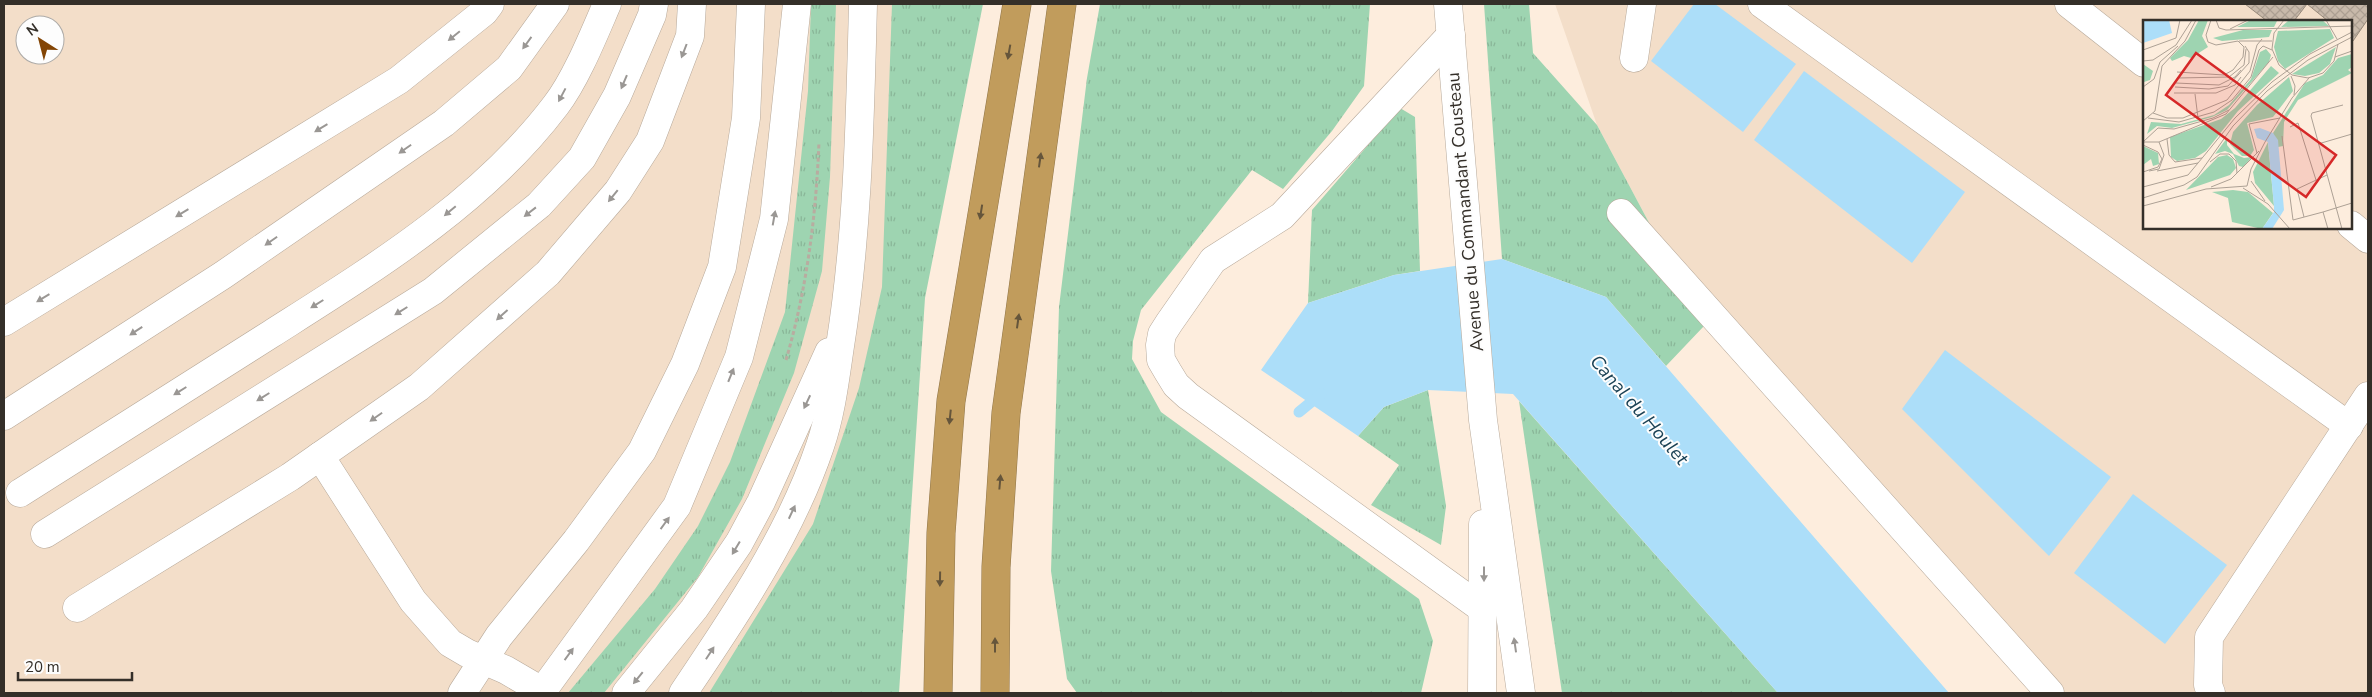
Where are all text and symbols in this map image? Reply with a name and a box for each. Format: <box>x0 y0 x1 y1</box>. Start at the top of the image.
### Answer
north arrow <box>15 15 65 65</box>
text: N <box>23 19 42 41</box>
inset map <box>2143 20 2352 229</box>
one-way arrow <box>448 30 461 41</box>
one-way arrow <box>522 36 532 50</box>
one-way arrow <box>680 44 687 59</box>
one-way arrow <box>1004 44 1012 60</box>
street label: Avenue du Commandant Cousteau <box>1441 72 1489 352</box>
one-way arrow <box>619 75 627 89</box>
one-way arrow <box>558 88 567 101</box>
one-way arrow <box>314 123 327 133</box>
one-way arrow <box>398 144 412 154</box>
one-way arrow <box>1036 151 1044 167</box>
one-way arrow <box>608 190 619 203</box>
one-way arrow <box>977 204 985 220</box>
one-way arrow <box>444 205 457 216</box>
one-way arrow <box>523 207 537 217</box>
one-way arrow <box>175 208 188 217</box>
one-way arrow <box>770 210 778 226</box>
one-way arrow <box>265 236 278 246</box>
one-way arrow <box>37 293 50 302</box>
one-way arrow <box>311 300 324 309</box>
one-way arrow <box>394 306 407 315</box>
one-way arrow <box>496 309 509 320</box>
one-way arrow <box>1014 312 1022 328</box>
one-way arrow <box>129 326 142 336</box>
water label: Canal du Houlet <box>1584 349 1695 472</box>
one-way arrow <box>728 368 736 382</box>
one-way arrow <box>174 387 187 396</box>
one-way arrow <box>256 392 270 402</box>
one-way arrow <box>803 395 811 409</box>
one-way arrow <box>946 409 954 425</box>
one-way arrow <box>369 412 383 422</box>
one-way arrow <box>997 474 1005 490</box>
one-way arrow <box>788 505 796 520</box>
one-way arrow <box>660 516 670 530</box>
one-way arrow <box>731 542 740 555</box>
one-way arrow <box>1480 566 1488 582</box>
one-way arrow <box>936 571 944 587</box>
one-way arrow <box>991 636 999 652</box>
one-way arrow <box>1510 637 1518 653</box>
one-way arrow <box>705 646 715 659</box>
one-way arrow <box>564 647 574 661</box>
scale bar <box>18 650 131 682</box>
text: 20 m <box>25 657 60 677</box>
one-way arrow <box>633 671 644 684</box>

